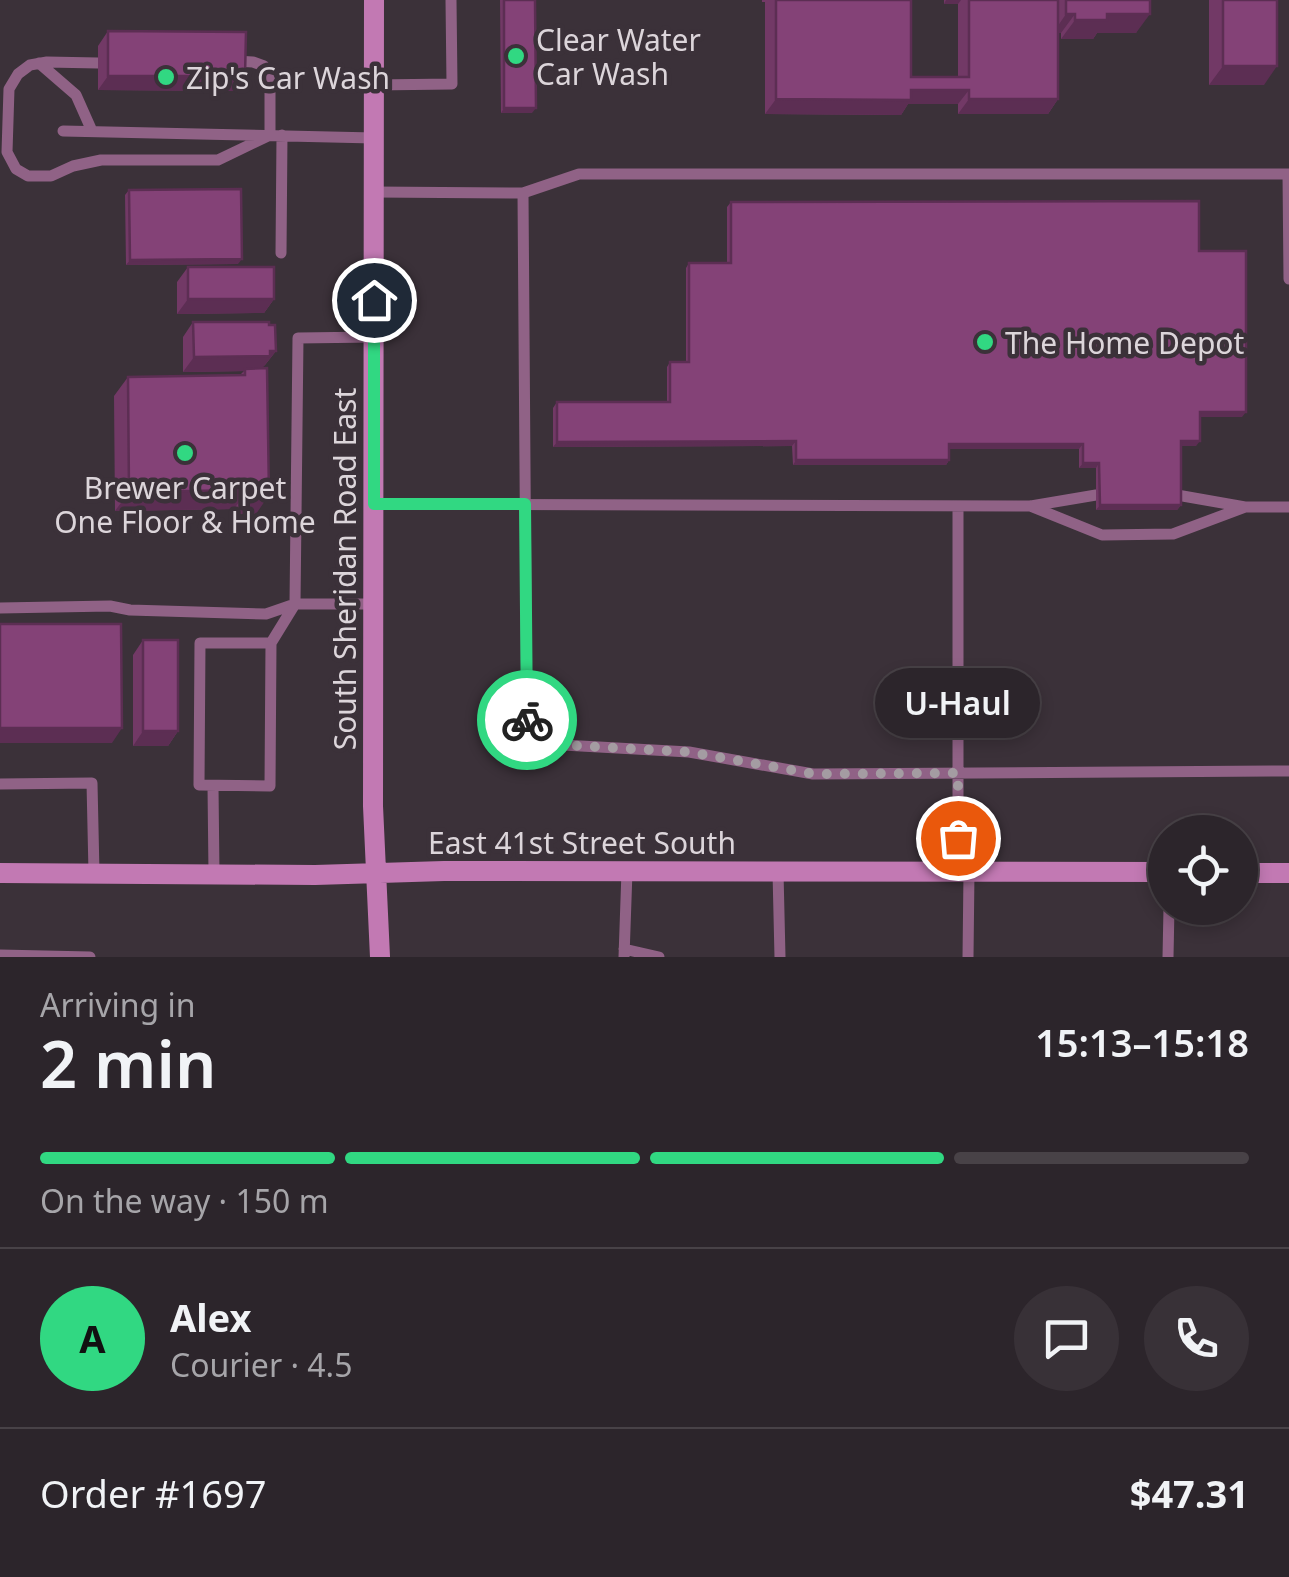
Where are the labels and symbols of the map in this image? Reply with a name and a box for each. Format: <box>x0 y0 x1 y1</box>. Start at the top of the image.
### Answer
place label: Clear Water Car Wash <box>536 19 701 94</box>
marker: Clear Water Car Wash <box>505 45 527 67</box>
place label: Zip's Car Wash <box>186 57 390 98</box>
marker: Zip's Car Wash <box>155 66 177 88</box>
pin <box>332 258 417 343</box>
place label: The Home Depot <box>1005 322 1245 363</box>
marker: The Home Depot <box>974 331 996 353</box>
street label: South Sheridan Road East <box>324 388 365 750</box>
marker: Brewer Carpet One Floor & Home <box>174 442 196 464</box>
place label: Brewer Carpet One Floor & Home <box>54 467 316 542</box>
callout: U-Haul <box>876 668 1040 738</box>
courier <box>477 670 577 770</box>
pin <box>916 796 1001 881</box>
street label: East 41st Street South <box>428 822 736 863</box>

